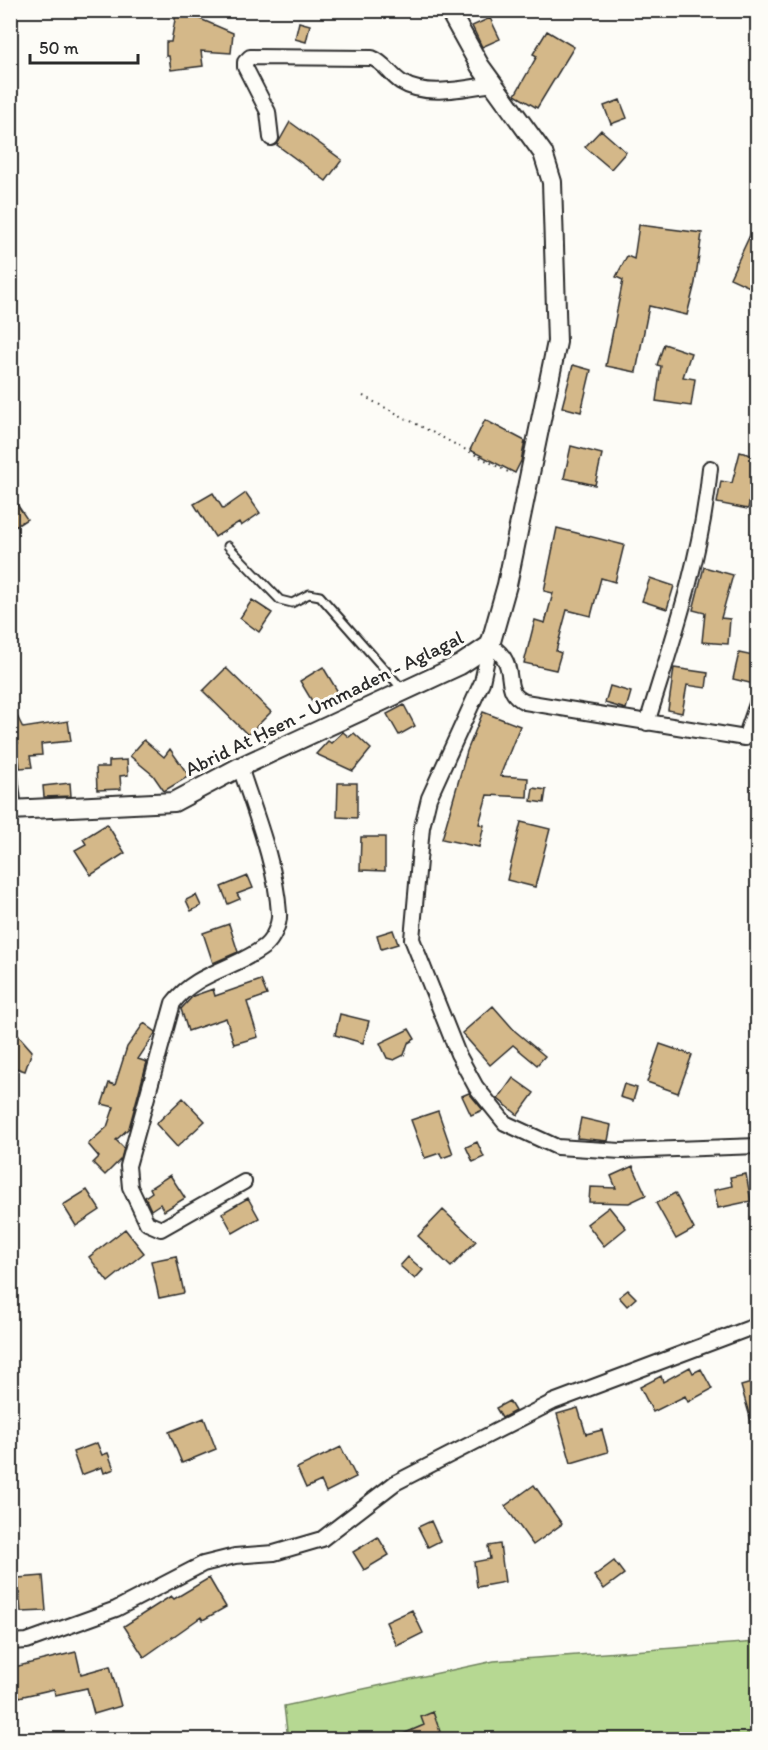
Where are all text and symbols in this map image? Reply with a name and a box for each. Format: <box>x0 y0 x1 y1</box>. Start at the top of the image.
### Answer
scale bar <box>30 27 138 65</box>
text: 50 m <box>39 37 79 59</box>
street label: Abrid At Ḥsen - Ummaden - Aglagal <box>181 625 467 781</box>

